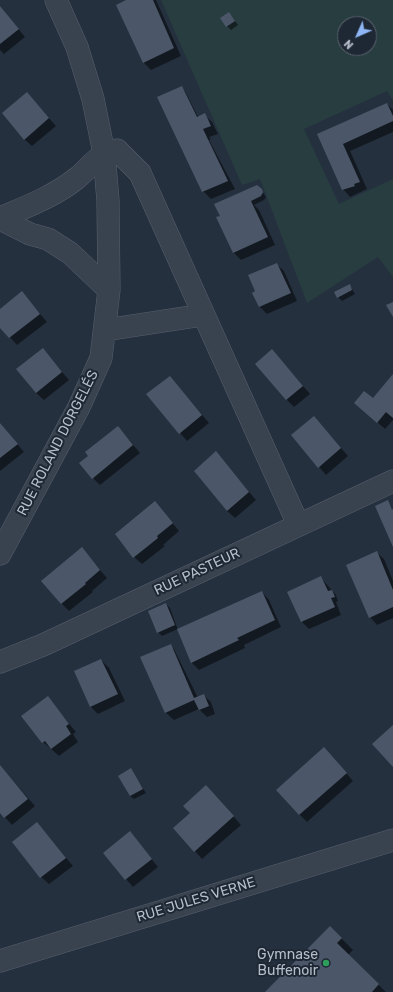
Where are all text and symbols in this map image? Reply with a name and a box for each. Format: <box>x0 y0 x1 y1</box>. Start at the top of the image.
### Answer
north arrow <box>337 16 377 56</box>
text: N <box>341 37 356 52</box>
street label: RUE ROLAND DORGELÉS <box>14 367 102 519</box>
street label: RUE PASTEUR <box>151 545 243 599</box>
street label: RUE JULES VERNE <box>135 874 257 926</box>
place label: Gymnase Buffenoir <box>257 947 318 980</box>
marker: Gymnase Buffenoir <box>321 958 331 968</box>

